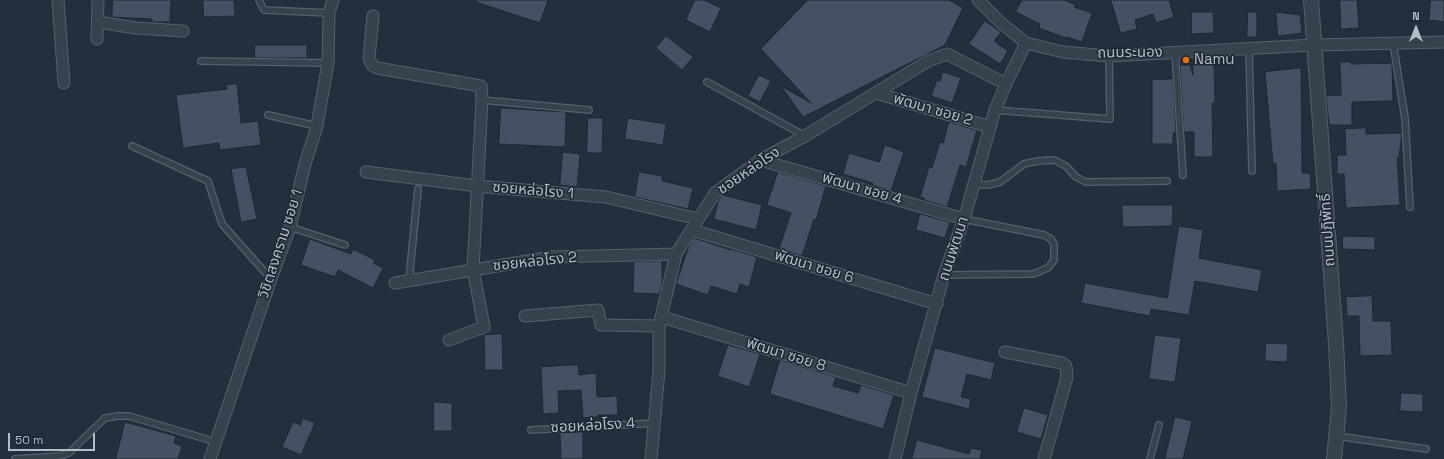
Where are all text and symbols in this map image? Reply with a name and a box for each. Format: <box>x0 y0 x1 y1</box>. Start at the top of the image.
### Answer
north arrow <box>1396 8 1436 48</box>
text: N <box>1412 9 1420 23</box>
street label: ถนนระนอง <box>1097 43 1163 63</box>
place label: Namu <box>1194 51 1235 69</box>
marker: Namu <box>1181 55 1191 65</box>
street label: พัฒนา ซอย 2 <box>891 90 975 130</box>
street label: ซอยหล่อโรง <box>714 143 784 199</box>
street label: พัฒนา ซอย 4 <box>820 169 904 209</box>
street label: ซอยหล่อโรง 1 <box>491 178 575 204</box>
street label: วิชิตสงคราม ซอย 1 <box>255 187 307 301</box>
street label: ถนนปฏิพัทธิ์ <box>1316 193 1340 267</box>
street label: ถนนพัฒนา <box>935 215 973 283</box>
street label: พัฒนา ซอย 6 <box>772 246 856 288</box>
street label: ซอยหล่อโรง 2 <box>492 249 578 275</box>
street label: พัฒนา ซอย 8 <box>744 334 828 376</box>
street label: ซอยหล่อโรง 4 <box>550 415 636 437</box>
scale bar <box>10 425 97 451</box>
text: 50 m <box>15 432 43 448</box>

